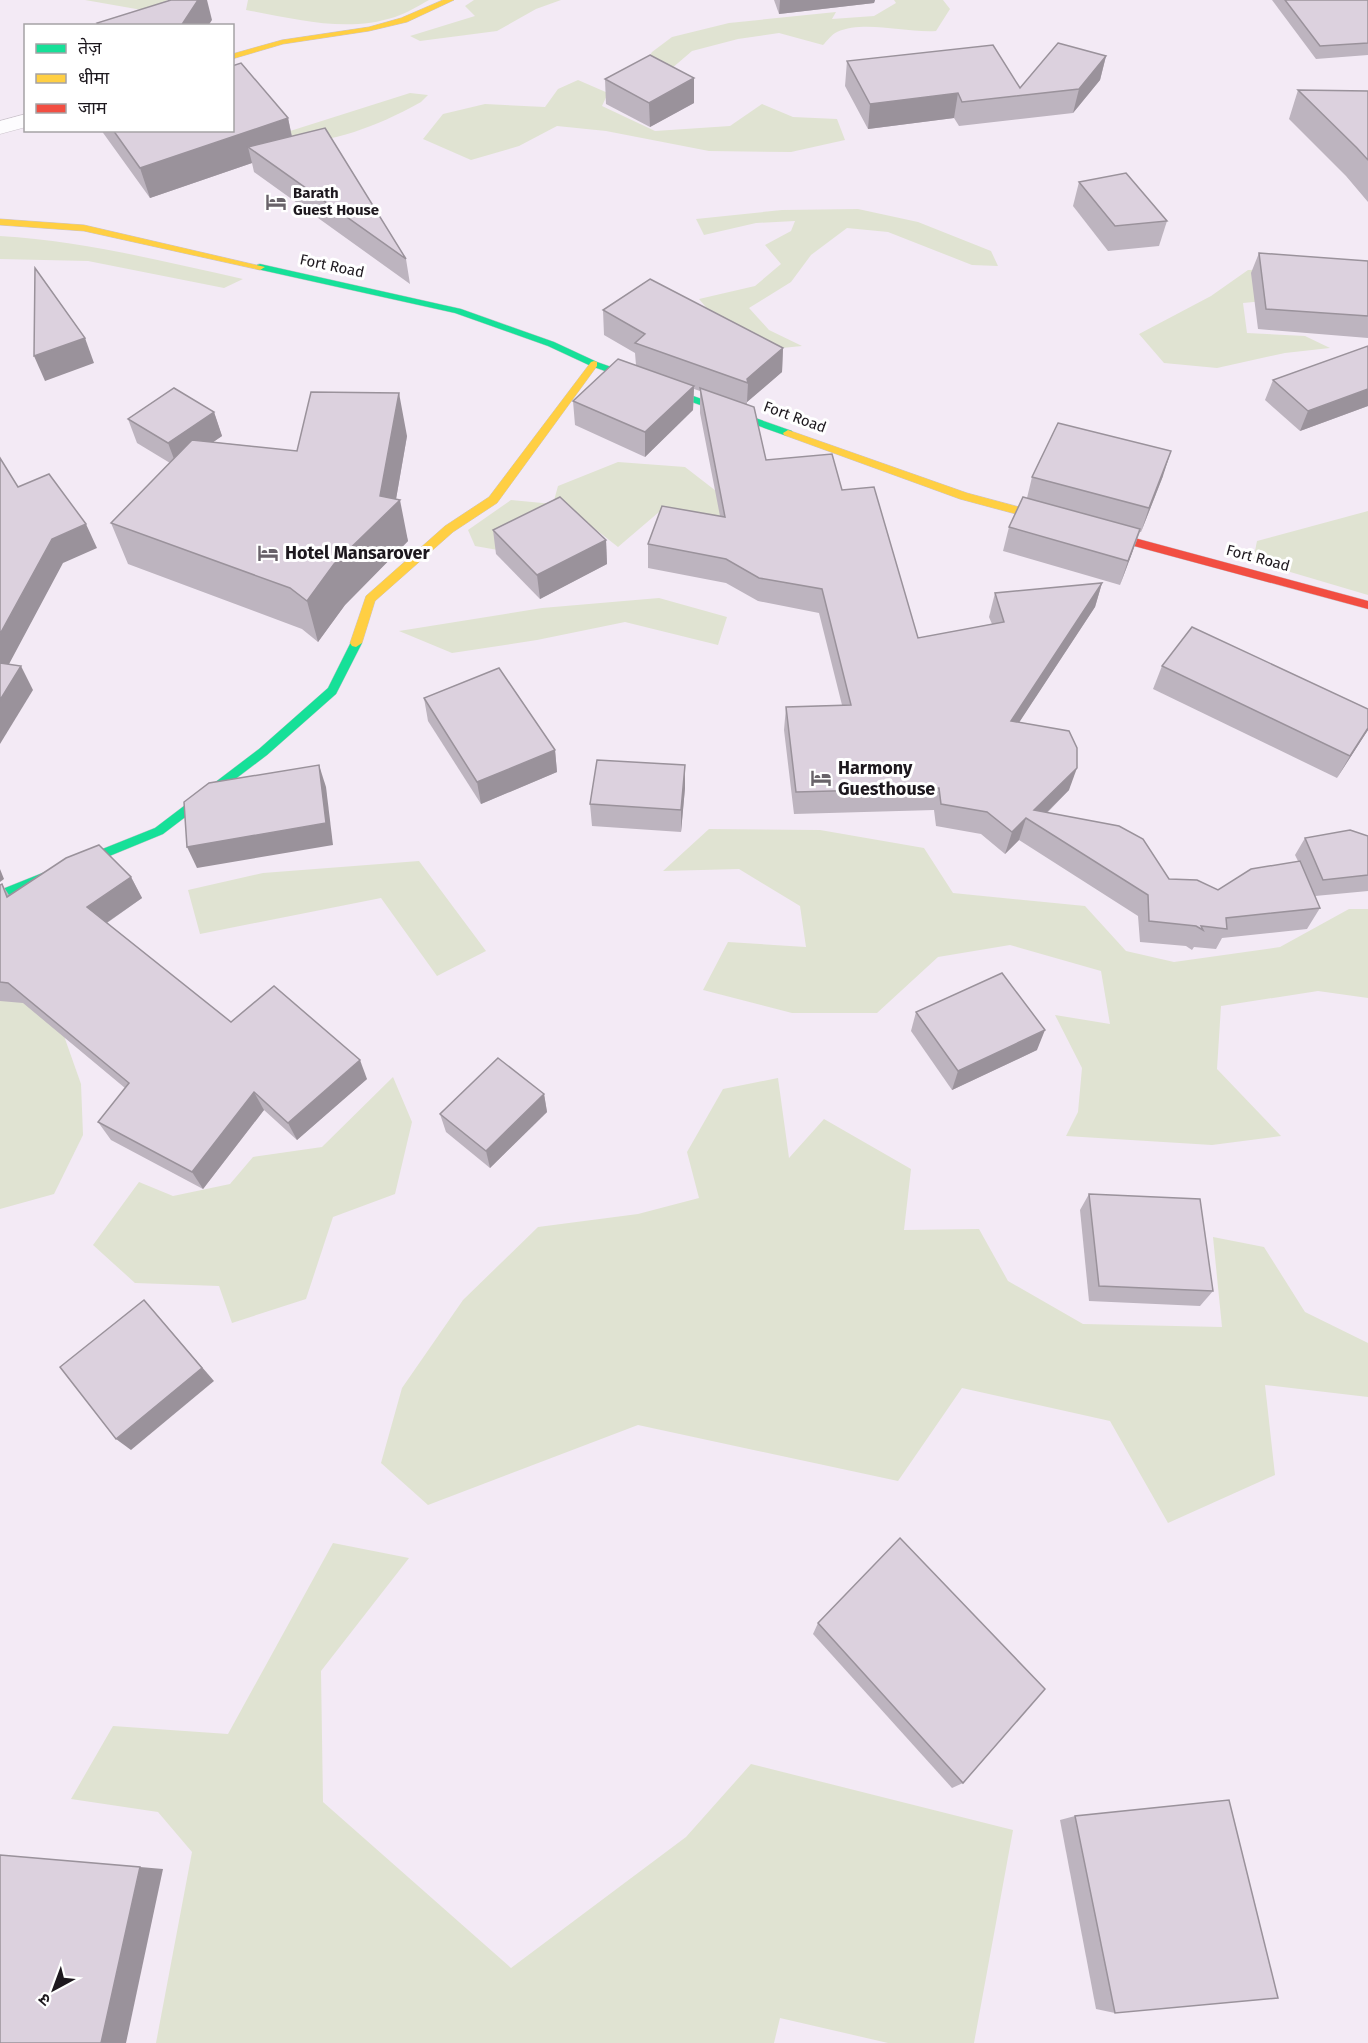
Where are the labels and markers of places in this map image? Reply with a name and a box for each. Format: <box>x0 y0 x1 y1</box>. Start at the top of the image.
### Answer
place label: Barath Guest House <box>293 184 379 219</box>
hotel icon: Barath Guest House <box>264 190 288 214</box>
hotel icon: Hotel Mansarover <box>256 541 280 565</box>
place label: Hotel Mansarover <box>285 542 431 564</box>
place label: Harmony Guesthouse <box>838 757 935 800</box>
hotel icon: Harmony Guesthouse <box>809 766 833 790</box>

